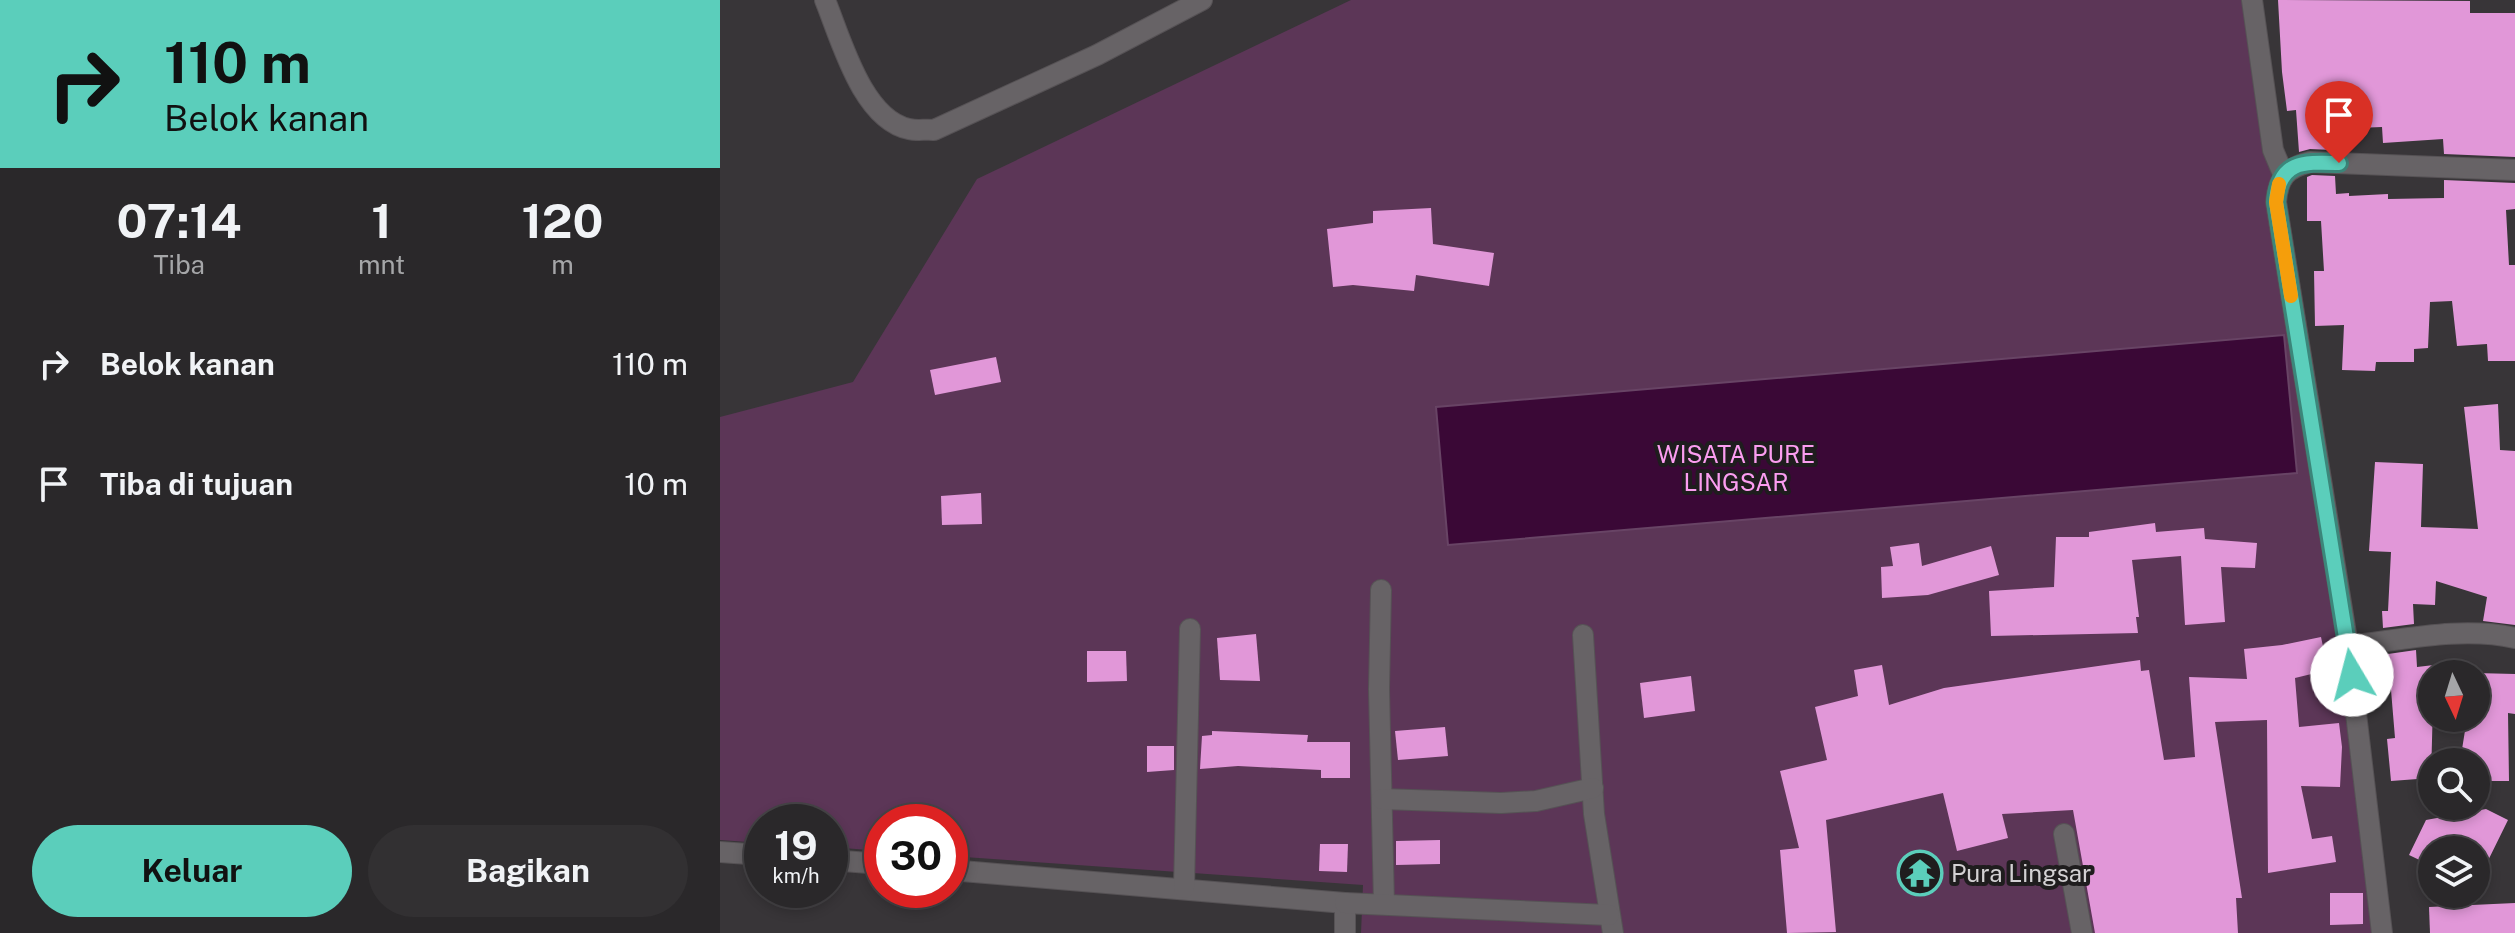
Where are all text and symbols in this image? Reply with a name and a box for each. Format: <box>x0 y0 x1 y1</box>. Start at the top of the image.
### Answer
text: 110 m <box>164 30 311 96</box>
icon: right <box>32 32 136 136</box>
pin <box>2305 81 2373 163</box>
icon: arrive <box>2317 93 2361 137</box>
text: Belok kanan <box>164 97 369 139</box>
text: 07:14 <box>116 192 242 249</box>
text: 1 <box>371 192 392 249</box>
text: 120 <box>522 192 604 249</box>
text: Tiba <box>153 249 205 280</box>
text: mnt <box>358 249 405 280</box>
text: m <box>551 249 574 280</box>
icon: right <box>32 342 76 386</box>
text: Belok kanan <box>100 346 275 382</box>
text: 110 m <box>612 346 688 382</box>
park label: WISATA PURE LINGSAR <box>1657 440 1815 496</box>
icon: arrive <box>32 462 76 506</box>
text: Tiba di tujuan <box>100 466 293 502</box>
text: 10 m <box>624 466 688 502</box>
position arrow <box>2310 633 2394 717</box>
north arrow <box>2418 660 2490 732</box>
map controls <box>2418 660 2490 908</box>
button: search <box>2418 748 2490 820</box>
speed limit sign: 30 <box>864 804 968 908</box>
text: 19 <box>774 822 818 869</box>
button: Keluar <box>32 825 352 917</box>
button: Bagikan <box>368 825 688 917</box>
button: layers <box>2418 836 2490 908</box>
temple icon: Pura Lingsar <box>1896 849 1944 897</box>
place label: Pura Lingsar <box>1951 859 2092 887</box>
text: km/h <box>772 864 820 888</box>

